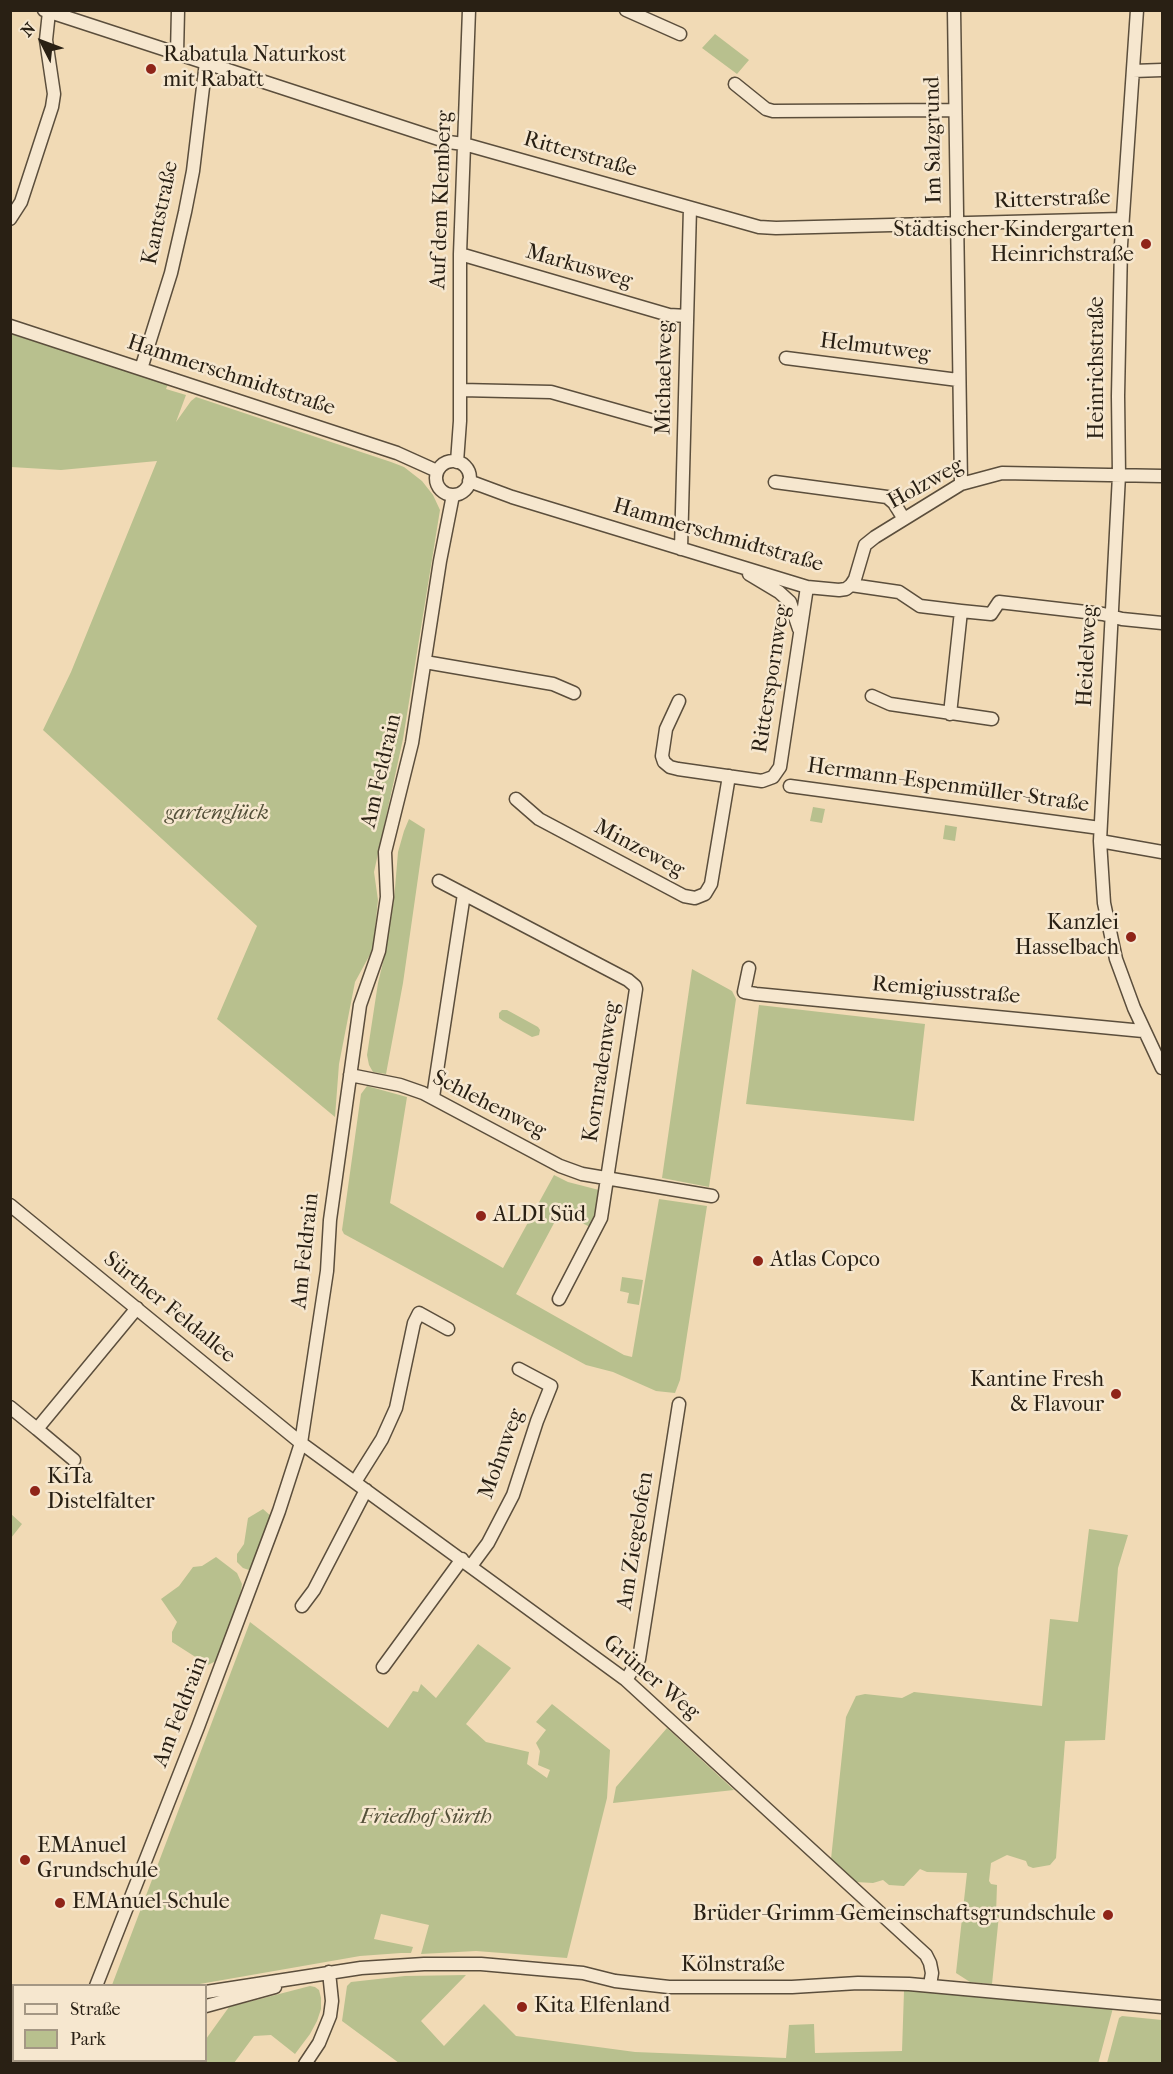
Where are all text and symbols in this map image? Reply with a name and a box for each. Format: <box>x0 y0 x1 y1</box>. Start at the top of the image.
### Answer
north arrow <box>12 12 72 72</box>
text: N <box>17 19 39 40</box>
place label: Rabatula Naturkost mit Rabatt <box>163 43 346 94</box>
marker: Rabatula Naturkost mit Rabatt <box>144 62 158 76</box>
street label: Im Salzgrund <box>920 76 948 204</box>
street label: Auf dem Klemberg <box>426 110 458 290</box>
street label: Ritterstraße <box>520 126 640 184</box>
street label: Kantstraße <box>137 159 185 267</box>
street label: Ritterstraße <box>993 185 1111 215</box>
place label: Städtischer Kindergarten Heinrichstraße <box>893 218 1134 270</box>
marker: Städtischer Kindergarten Heinrichstraße <box>1139 237 1153 251</box>
street label: Markusweg <box>523 239 635 295</box>
street label: Heinrichstraße <box>1085 296 1111 440</box>
street label: Michaelweg <box>651 321 679 435</box>
street label: Helmutweg <box>818 328 932 368</box>
street label: Hammerschmidtstraße <box>124 330 338 422</box>
street label: Holzweg <box>884 452 968 516</box>
street label: Hammerschmidtstraße <box>610 493 826 579</box>
street label: Ritterspornweg <box>747 603 797 755</box>
street label: Heidelweg <box>1072 605 1104 707</box>
street label: Am Feldrain <box>356 711 408 831</box>
street label: Hermann-Espenmüller-Straße <box>805 753 1091 819</box>
park label: gartenglück <box>165 801 269 827</box>
street label: Minzeweg <box>589 814 689 884</box>
place label: Kanzlei Hasselbach <box>1015 911 1119 962</box>
marker: Kanzlei Hasselbach <box>1124 930 1138 944</box>
street label: Remigiusstraße <box>871 971 1021 1011</box>
street label: Kornradenweg <box>578 1000 626 1144</box>
street label: Schlehenweg <box>428 1065 550 1145</box>
street label: Am Feldrain <box>287 1192 325 1310</box>
place label: ALDI Süd <box>493 1203 586 1229</box>
marker: ALDI Süd <box>474 1209 488 1223</box>
street label: Sürther Feldallee <box>98 1247 240 1369</box>
place label: Atlas Copco <box>770 1248 880 1274</box>
marker: Atlas Copco <box>751 1254 765 1268</box>
place label: Kantine Fresh & Flavour <box>970 1368 1104 1420</box>
marker: Kantine Fresh & Flavour <box>1109 1387 1123 1401</box>
street label: Mohnweg <box>474 1405 530 1503</box>
place label: KiTa Distelfalter <box>47 1465 155 1516</box>
street label: Am Ziegelofen <box>612 1470 660 1612</box>
marker: KiTa Distelfalter <box>28 1484 42 1498</box>
street label: Grüner Weg <box>597 1630 705 1726</box>
street label: Am Feldrain <box>148 1653 214 1771</box>
park label: Friedhof Sürth <box>360 1805 492 1831</box>
place label: EMAnuel Grundschule <box>37 1834 158 1886</box>
marker: EMAnuel Grundschule <box>18 1853 32 1867</box>
place label: EMAnuel-Schule <box>72 1890 230 1916</box>
marker: EMAnuel-Schule <box>53 1896 67 1910</box>
place label: Brüder-Grimm-Gemeinschaftsgrundschule <box>692 1902 1096 1928</box>
marker: Brüder-Grimm-Gemeinschaftsgrundschule <box>1101 1908 1115 1922</box>
street label: Kölnstraße <box>681 1953 785 1979</box>
legend <box>12 1984 207 2062</box>
place label: Kita Elfenland <box>534 1994 670 2020</box>
text: Straße <box>70 1999 120 2020</box>
marker: Kita Elfenland <box>515 2000 529 2014</box>
text: Park <box>70 2029 106 2050</box>

